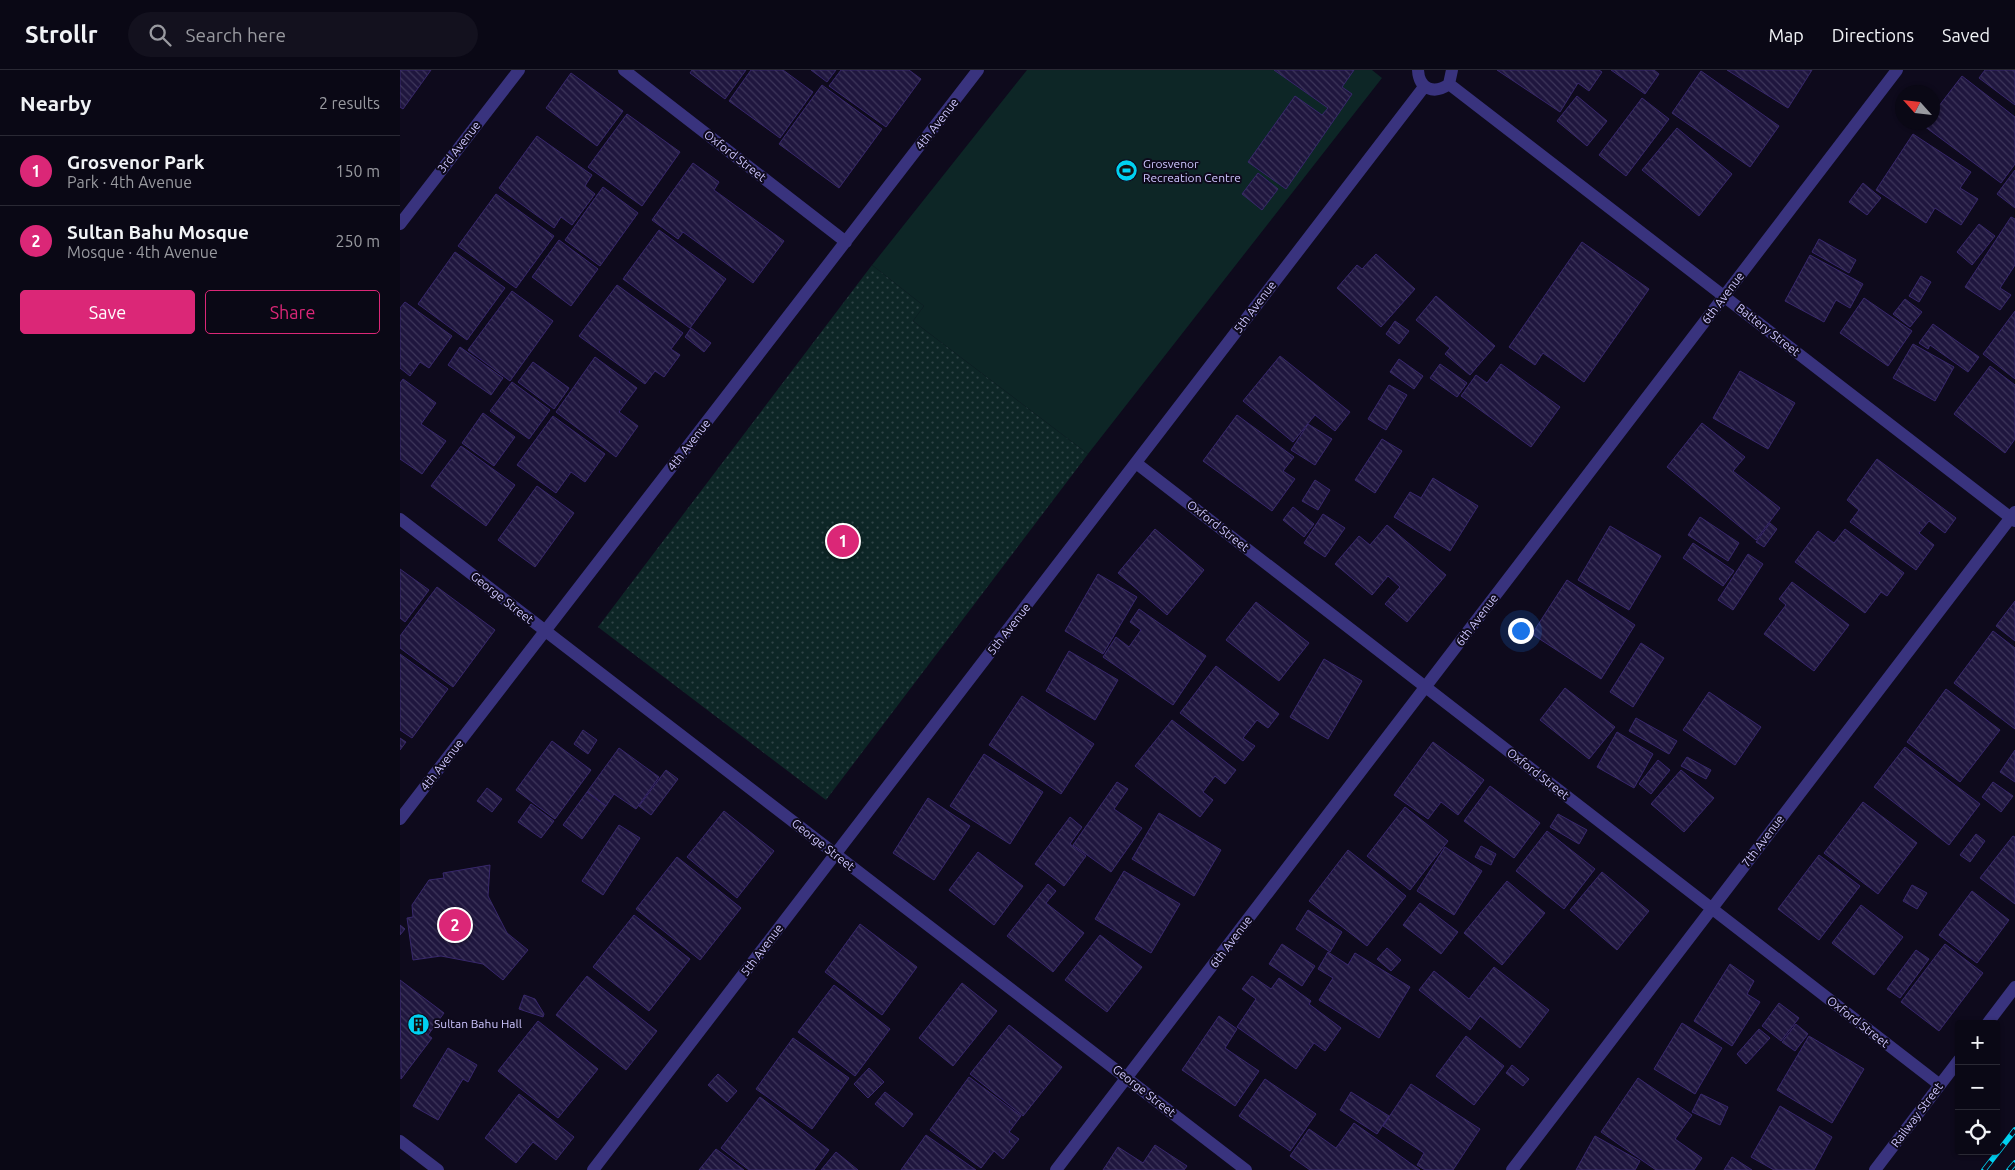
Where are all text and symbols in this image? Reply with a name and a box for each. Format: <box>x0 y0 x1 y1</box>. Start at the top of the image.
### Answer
search box <box>128 12 478 57</box>
text: Strollr <box>25 21 98 48</box>
icon: search <box>146 21 174 49</box>
text: Search here <box>186 24 286 46</box>
text: Map <box>1768 25 1804 45</box>
text: Directions <box>1832 25 1914 45</box>
text: Saved <box>1942 25 1990 45</box>
north arrow <box>1895 85 1940 130</box>
text: Nearby <box>20 91 91 115</box>
text: 2 results <box>319 94 380 112</box>
street label: 4th Avenue <box>913 95 961 152</box>
street label: 3rd Avenue <box>435 118 483 175</box>
street label: Oxford Street <box>702 127 769 184</box>
text: Grosvenor Park <box>67 151 204 173</box>
place label: Grosvenor Recreation Centre <box>1143 157 1241 184</box>
sports icon: Grosvenor Recreation Centre <box>1115 159 1139 183</box>
text: 1 <box>31 162 41 180</box>
text: 150 m <box>335 162 380 180</box>
text: Park · 4th Avenue <box>67 173 192 191</box>
text: Sultan Bahu Mosque <box>67 221 249 243</box>
text: 2 <box>31 232 41 250</box>
text: 250 m <box>335 232 380 250</box>
text: Mosque · 4th Avenue <box>67 243 218 261</box>
street label: 6th Avenue <box>1699 269 1746 326</box>
street label: 5th Avenue <box>1231 278 1278 335</box>
button: Save <box>20 290 195 334</box>
button: Share <box>205 290 380 334</box>
street label: Battery Street <box>1734 301 1803 359</box>
street label: 4th Avenue <box>665 416 713 473</box>
street label: Oxford Street <box>1185 497 1252 554</box>
pin: 1 <box>827 522 859 560</box>
street label: George Street <box>468 569 536 626</box>
street label: 6th Avenue <box>1453 591 1500 648</box>
street label: 5th Avenue <box>985 600 1033 657</box>
your location <box>1508 618 1534 644</box>
street label: 4th Avenue <box>418 736 466 793</box>
street label: Oxford Street <box>1505 745 1572 802</box>
street label: 7th Avenue <box>1739 812 1786 869</box>
street label: George Street <box>789 816 857 873</box>
pin: 2 <box>439 906 471 944</box>
street label: 6th Avenue <box>1207 913 1254 970</box>
street label: 5th Avenue <box>738 921 785 978</box>
street label: Oxford Street <box>1825 993 1892 1050</box>
building icon: Sultan Bahu Hall <box>406 1012 430 1036</box>
place label: Sultan Bahu Hall <box>434 1017 522 1030</box>
map controls <box>1955 1020 2000 1155</box>
button: + <box>1955 1020 2000 1065</box>
street label: George Street <box>1110 1062 1178 1119</box>
button: − <box>1955 1065 2000 1110</box>
street label: Railway Street <box>1888 1080 1945 1149</box>
button: locate <box>1955 1110 2000 1155</box>

